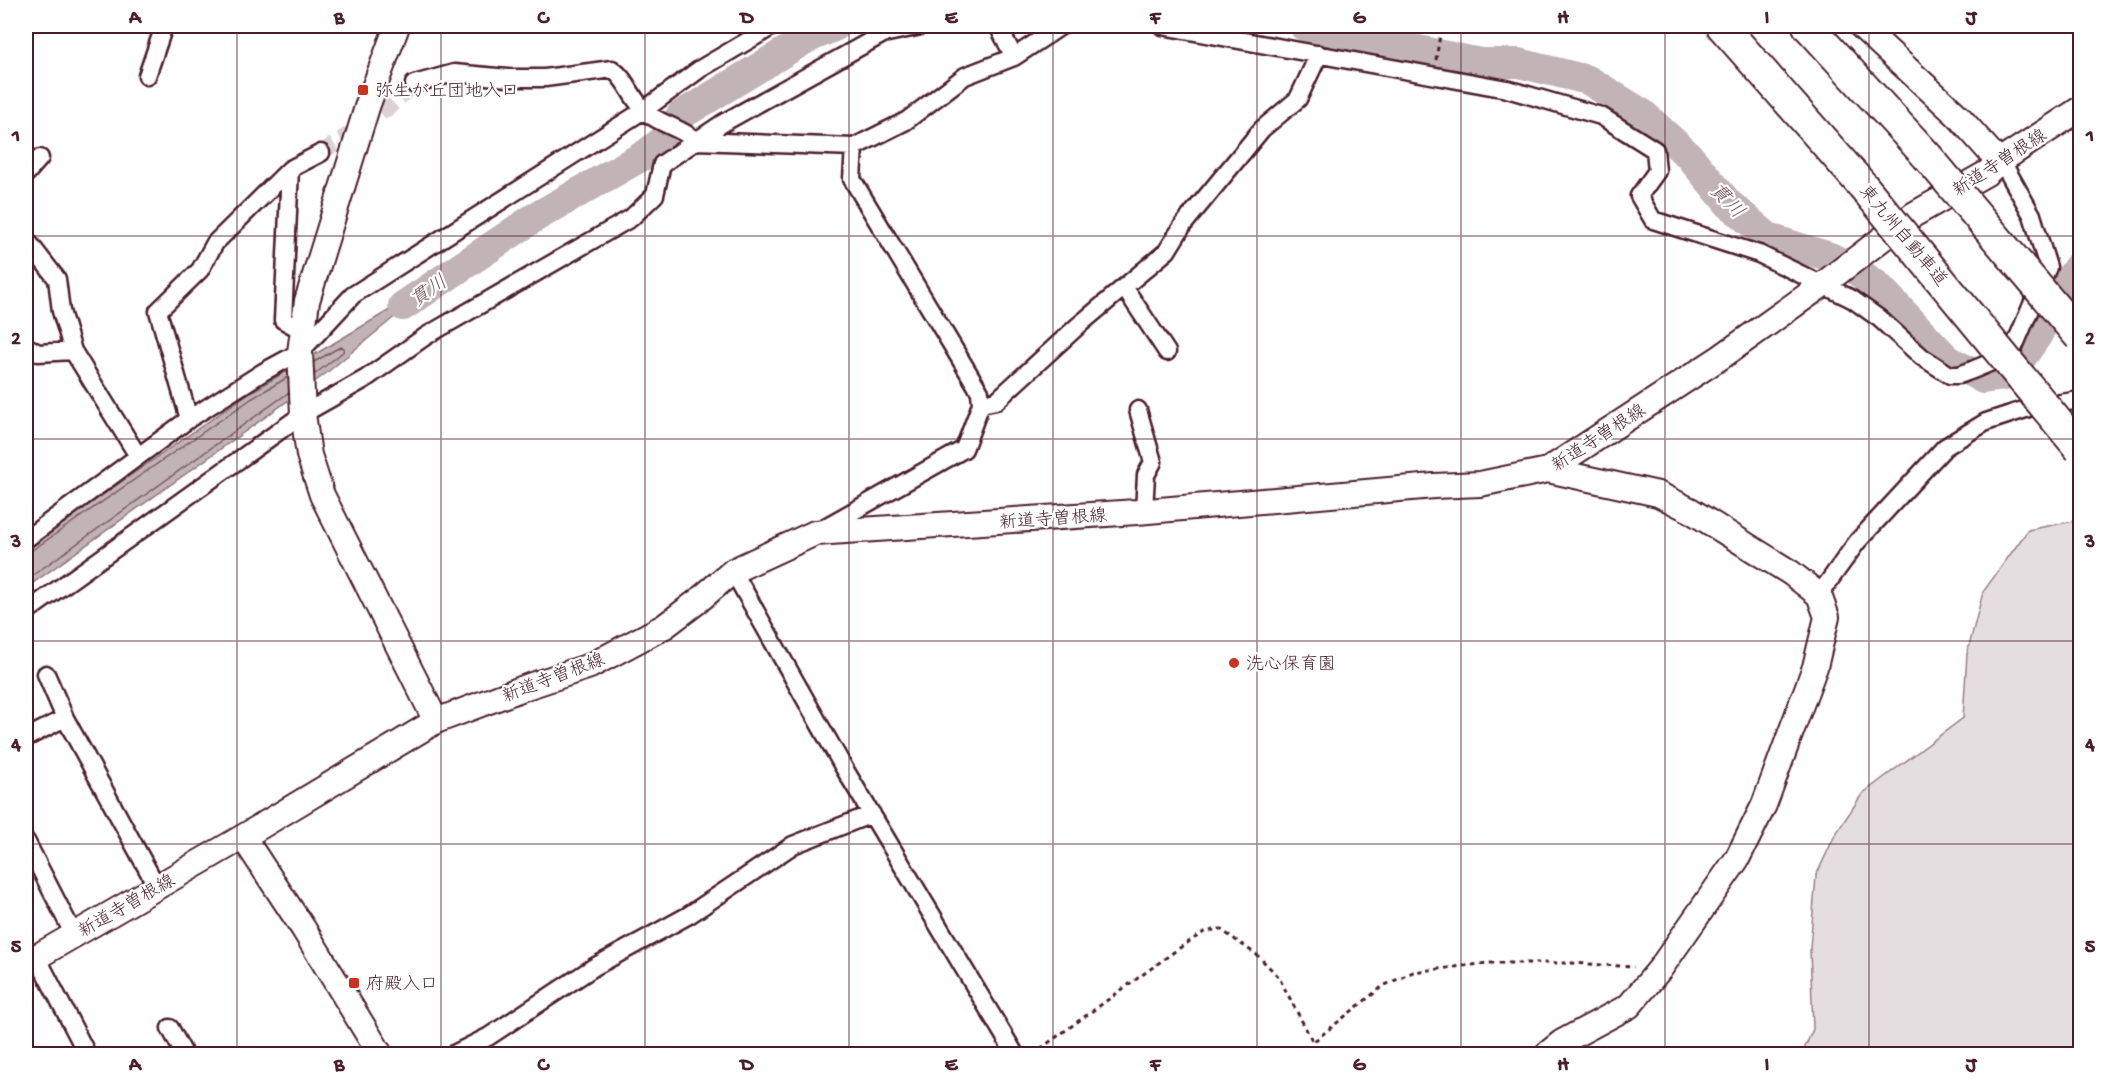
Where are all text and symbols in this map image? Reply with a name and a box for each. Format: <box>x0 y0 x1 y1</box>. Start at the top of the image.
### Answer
text: A <box>128 8 143 31</box>
text: B <box>333 8 345 31</box>
text: C <box>537 8 551 31</box>
text: D <box>738 8 754 31</box>
text: E <box>945 8 959 31</box>
text: F <box>1149 8 1162 31</box>
text: G <box>1353 8 1367 31</box>
text: H <box>1557 8 1569 31</box>
text: I <box>1765 8 1770 31</box>
text: J <box>1965 8 1978 31</box>
place label: 弥生が丘団地入口 <box>375 81 519 103</box>
marker: 弥生が丘団地入口 <box>356 83 370 97</box>
street label: 新道寺曽根線 <box>1949 125 2051 202</box>
text: 1 <box>11 126 20 149</box>
text: 1 <box>2085 126 2094 149</box>
water label: 貫川 <box>1703 179 1748 225</box>
street label: 東九州自動車道 <box>1854 181 1951 292</box>
water label: 貫川 <box>406 271 453 314</box>
text: 2 <box>11 329 21 352</box>
text: 2 <box>2085 329 2095 352</box>
street label: 新道寺曽根線 <box>1548 400 1650 477</box>
street label: 新道寺曽根線 <box>999 505 1108 535</box>
text: 3 <box>10 532 21 555</box>
text: 3 <box>2084 532 2095 555</box>
street label: 新道寺曽根線 <box>499 649 608 708</box>
place label: 洗心保育園 <box>1246 654 1336 676</box>
marker: 洗心保育園 <box>1227 656 1241 670</box>
text: 4 <box>10 735 21 758</box>
text: 4 <box>2084 735 2095 758</box>
street label: 新道寺曽根線 <box>75 870 179 943</box>
text: 5 <box>11 937 22 960</box>
text: 5 <box>2085 937 2096 960</box>
place label: 府殿入口 <box>366 974 438 996</box>
marker: 府殿入口 <box>347 976 361 990</box>
text: A <box>128 1055 143 1078</box>
text: B <box>333 1055 345 1078</box>
text: C <box>537 1055 551 1078</box>
text: D <box>738 1055 754 1078</box>
text: E <box>945 1055 959 1078</box>
text: F <box>1149 1055 1162 1078</box>
text: G <box>1353 1055 1367 1078</box>
text: H <box>1557 1055 1569 1078</box>
text: I <box>1765 1055 1770 1078</box>
text: J <box>1965 1055 1978 1078</box>

